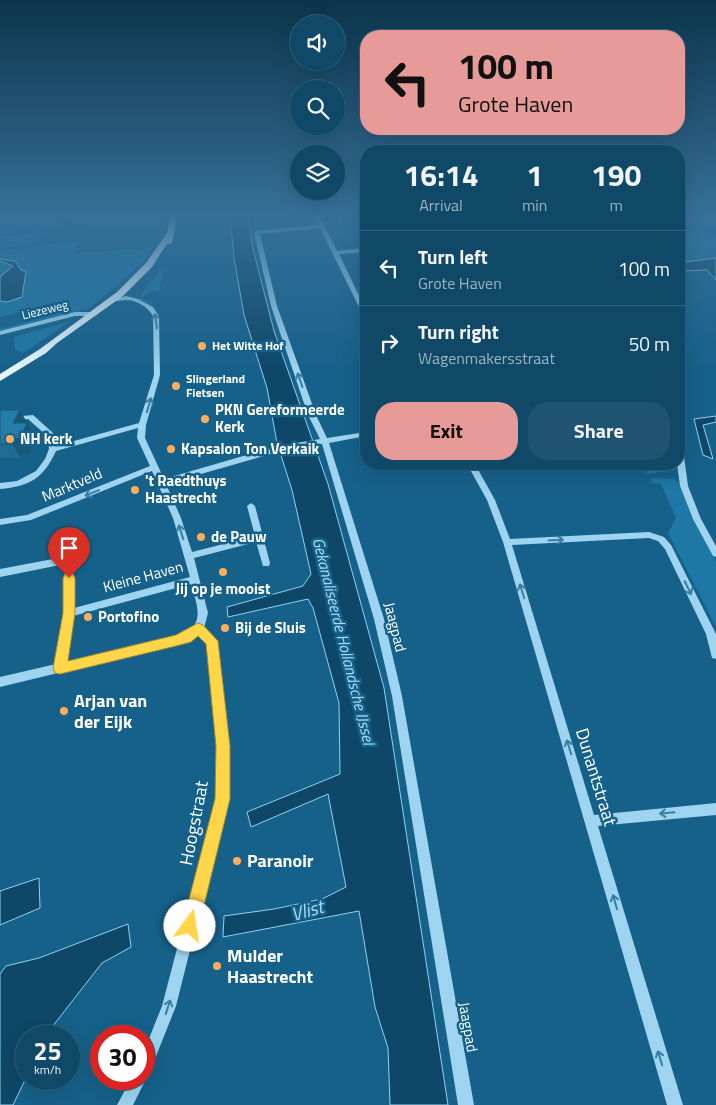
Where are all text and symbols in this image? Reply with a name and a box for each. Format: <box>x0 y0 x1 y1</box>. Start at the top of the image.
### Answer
map controls <box>290 15 345 200</box>
button: sound <box>290 15 345 70</box>
text: 100 m <box>458 39 554 93</box>
icon: left <box>375 50 440 115</box>
button: search <box>290 80 345 135</box>
text: Grote Haven <box>458 87 573 121</box>
button: layers <box>290 145 345 200</box>
text: 16:14 <box>404 152 478 198</box>
text: 1 <box>526 152 543 198</box>
text: 190 <box>591 152 641 198</box>
text: Arrival <box>419 193 463 217</box>
text: min <box>522 193 547 217</box>
text: m <box>610 193 623 217</box>
text: Turn left <box>418 242 488 271</box>
icon: left <box>375 254 403 282</box>
text: 100 m <box>618 254 670 283</box>
text: Grote Haven <box>418 271 502 295</box>
street label: Liezeweg <box>20 295 70 324</box>
one-way arrow <box>151 314 161 330</box>
text: Turn right <box>418 317 499 346</box>
icon: right <box>375 329 403 357</box>
text: 50 m <box>629 329 670 358</box>
place label: Het Witte Hof <box>212 336 284 355</box>
marker: Het Witte Hof <box>196 340 208 352</box>
text: Wagenmakersstraat <box>418 346 555 370</box>
place label: Slingerland Fietsen <box>186 369 245 402</box>
one-way arrow <box>295 373 304 388</box>
marker: Slingerland Fietsen <box>170 380 182 392</box>
one-way arrow <box>144 397 154 413</box>
place label: PKN Gereformeerde Kerk <box>215 398 345 438</box>
button: Exit <box>375 402 518 460</box>
button: Share <box>528 402 670 460</box>
marker: PKN Gereformeerde Kerk <box>199 413 211 425</box>
place label: NH kerk <box>20 427 73 450</box>
marker: NH kerk <box>4 433 16 445</box>
place label: Kapsalon Ton Verkaik <box>181 437 320 460</box>
marker: Kapsalon Ton Verkaik <box>165 443 177 455</box>
street label: Marktveld <box>38 461 106 508</box>
place label: 't Raedthuys Haastrecht <box>145 469 227 509</box>
marker: 't Raedthuys Haastrecht <box>129 484 141 496</box>
one-way arrow <box>85 489 100 499</box>
one-way arrow <box>176 524 186 540</box>
place label: de Pauw <box>211 525 267 548</box>
pin <box>48 527 90 578</box>
marker: de Pauw <box>195 531 207 543</box>
icon: arrive <box>55 534 83 562</box>
water label: Gekanaliseerde Hollandsche IJssel <box>307 535 382 749</box>
one-way arrow <box>548 536 564 545</box>
street label: Kleine Haven <box>100 555 185 598</box>
marker: Jij op je mooist <box>217 566 229 578</box>
place label: Jij op je mooist <box>176 577 271 600</box>
one-way arrow <box>684 580 693 595</box>
one-way arrow <box>516 583 526 599</box>
street label: Jaagpad <box>378 600 413 654</box>
place label: Portofino <box>98 605 159 628</box>
marker: Portofino <box>82 611 94 623</box>
place label: Bij de Sluis <box>235 616 306 639</box>
marker: Bij de Sluis <box>219 622 231 634</box>
place label: Arjan van der Eijk <box>74 687 147 735</box>
marker: Arjan van der Eijk <box>58 705 70 717</box>
street label: Dunantstraat <box>569 725 624 830</box>
one-way arrow <box>563 739 573 755</box>
street label: Hoogstraat <box>172 778 215 867</box>
one-way arrow <box>660 808 676 818</box>
place label: Paranoir <box>247 847 314 874</box>
marker: Paranoir <box>231 855 243 867</box>
water label: Vlist <box>287 891 328 928</box>
one-way arrow <box>609 895 619 911</box>
position arrow <box>163 899 215 951</box>
place label: Mulder Haastrecht <box>227 942 313 990</box>
marker: Mulder Haastrecht <box>211 960 223 972</box>
one-way arrow <box>164 999 174 1015</box>
street label: Jaagpad <box>453 1000 484 1054</box>
speed limit sign: 30 <box>90 1025 155 1090</box>
text: 25 <box>33 1032 62 1070</box>
one-way arrow <box>655 1051 665 1067</box>
text: km/h <box>34 1060 61 1079</box>

